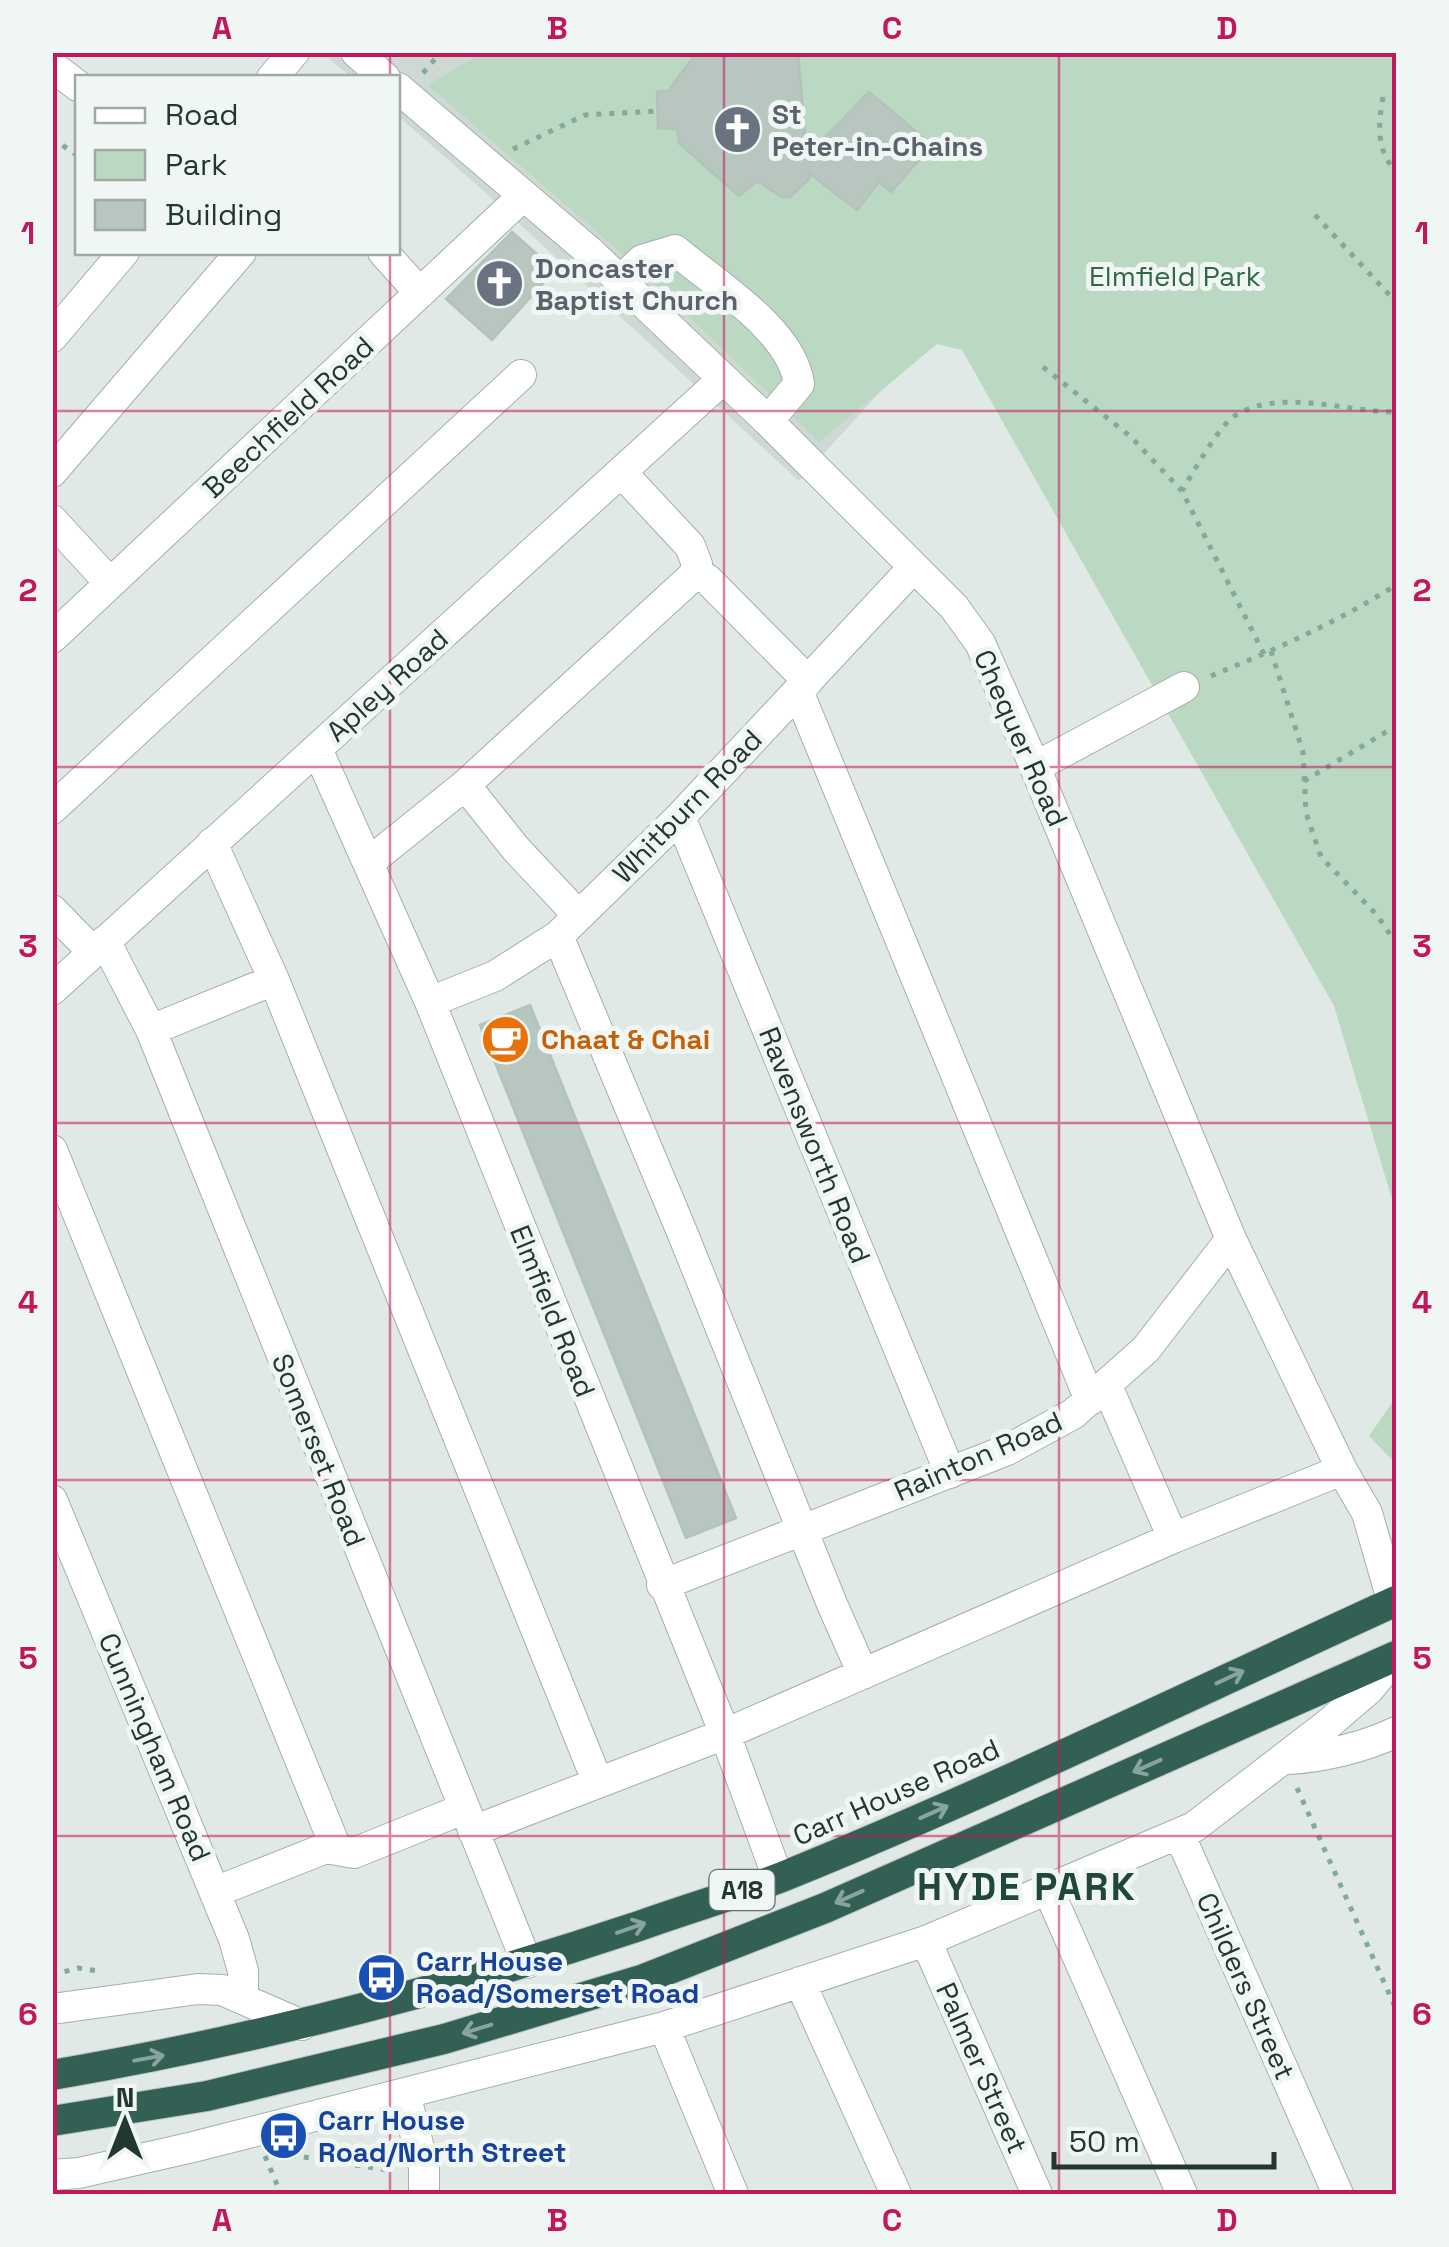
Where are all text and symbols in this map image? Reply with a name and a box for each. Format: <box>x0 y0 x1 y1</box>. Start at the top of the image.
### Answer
text: A <box>212 8 232 48</box>
text: B <box>546 8 568 48</box>
text: C <box>882 8 902 48</box>
text: D <box>1216 8 1238 48</box>
legend <box>75 75 400 255</box>
text: Road <box>165 95 239 134</box>
place label: St Peter-in-Chains <box>772 96 983 164</box>
church icon: St Peter-in-Chains <box>711 104 763 156</box>
text: Park <box>165 145 227 184</box>
text: Building <box>165 195 282 234</box>
text: 1 <box>21 213 35 253</box>
text: 1 <box>1415 213 1429 253</box>
place label: Doncaster Baptist Church <box>535 250 738 318</box>
church icon: Doncaster Baptist Church <box>474 258 526 310</box>
park label: Elmfield Park <box>1089 258 1261 294</box>
street label: Beechfield Road <box>195 328 381 506</box>
text: 2 <box>18 570 38 610</box>
text: 2 <box>1412 570 1432 610</box>
street label: Apley Road <box>318 621 456 749</box>
street label: Chequer Road <box>966 644 1076 832</box>
street label: Whitburn Road <box>605 721 769 891</box>
text: 3 <box>18 926 38 966</box>
text: 3 <box>1412 926 1432 966</box>
cafe icon: Chaat & Chai <box>480 1013 532 1065</box>
place label: Chaat & Chai <box>541 1021 710 1057</box>
street label: Ravensworth Road <box>751 1022 879 1268</box>
street label: Elmfield Road <box>502 1220 604 1402</box>
text: 4 <box>18 1282 38 1322</box>
text: 4 <box>1412 1282 1432 1322</box>
street label: Somerset Road <box>264 1348 374 1552</box>
street label: Rainton Road <box>888 1403 1068 1509</box>
street label: Cunningham Road <box>91 1627 219 1867</box>
text: 5 <box>18 1638 38 1678</box>
text: 5 <box>1412 1638 1432 1678</box>
one-way arrow <box>1214 1667 1244 1686</box>
street label: Carr House Road <box>787 1730 1005 1854</box>
one-way arrow <box>1132 1758 1163 1776</box>
one-way arrow <box>918 1802 949 1820</box>
district label: HYDE PARK <box>917 1863 1137 1911</box>
road number: A18 <box>710 1870 774 1910</box>
street label: Childers Street <box>1189 1887 1303 2085</box>
one-way arrow <box>834 1889 865 1907</box>
one-way arrow <box>614 1918 646 1936</box>
place label: Carr House Road/Somerset Road <box>416 1943 699 2011</box>
bus stop icon: Carr House Road/Somerset Road <box>355 1951 407 2003</box>
street label: Palmer Street <box>928 1977 1036 2159</box>
text: 6 <box>18 1994 38 2034</box>
text: 6 <box>1412 1994 1432 2034</box>
one-way arrow <box>462 2021 494 2039</box>
one-way arrow <box>132 2048 164 2067</box>
north arrow <box>75 2072 175 2172</box>
text: N <box>116 2079 134 2115</box>
place label: Carr House Road/North Street <box>318 2102 567 2170</box>
scale bar <box>1054 2107 1274 2169</box>
bus stop icon: Carr House Road/North Street <box>257 2110 309 2162</box>
text: 50 m <box>1069 2122 1140 2161</box>
text: A <box>212 2200 232 2240</box>
text: B <box>546 2200 568 2240</box>
text: C <box>882 2200 902 2240</box>
text: D <box>1216 2200 1238 2240</box>

